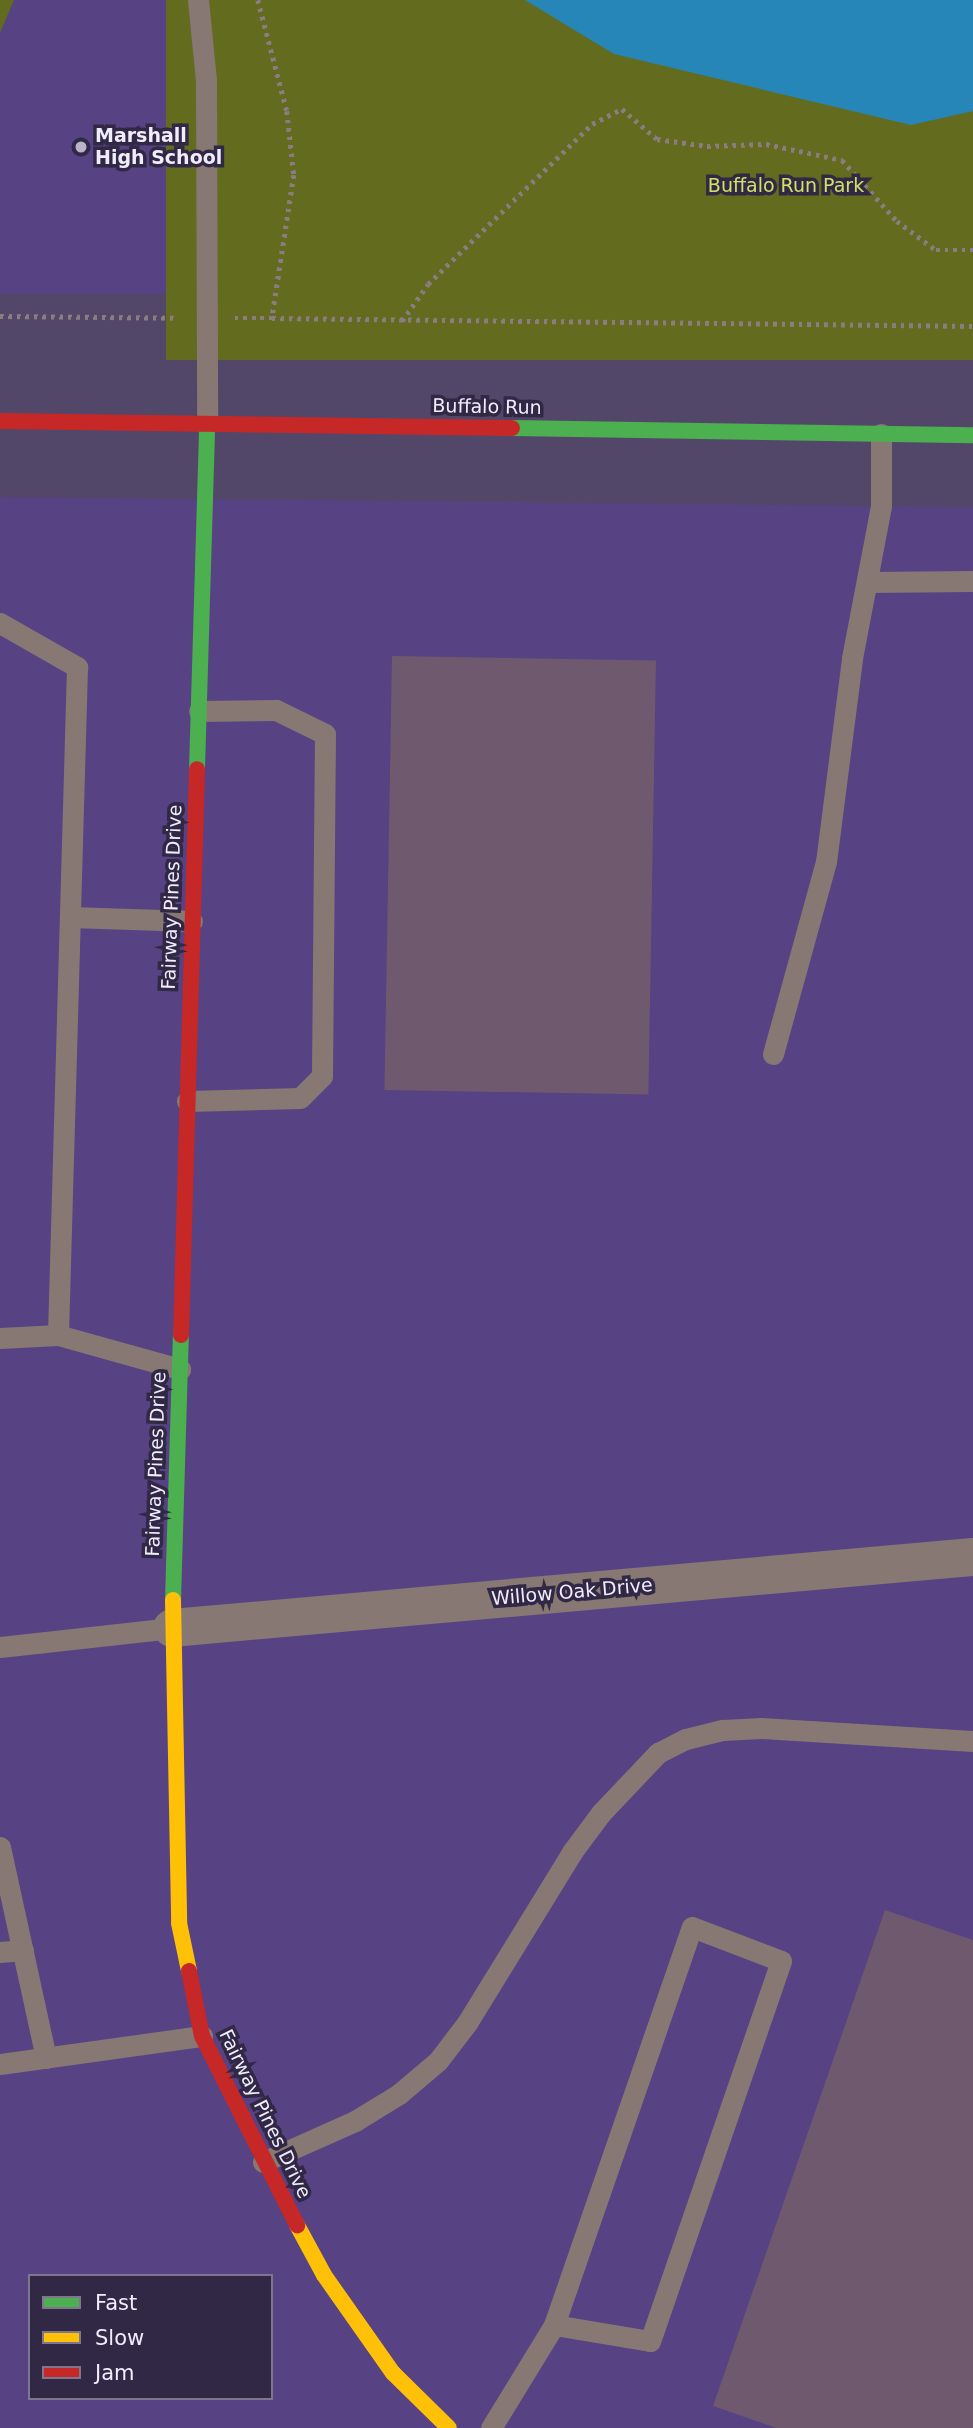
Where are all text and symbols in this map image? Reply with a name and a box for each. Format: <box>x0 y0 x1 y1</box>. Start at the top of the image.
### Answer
place label: Marshall High School <box>95 125 222 169</box>
marker: Marshall High School <box>73 139 89 155</box>
park label: Buffalo Run Park <box>708 175 864 197</box>
street label: Buffalo Run <box>432 395 542 419</box>
street label: Fairway Pines Drive <box>157 804 187 990</box>
street label: Fairway Pines Drive <box>141 1371 171 1557</box>
street label: Willow Oak Drive <box>490 1574 654 1610</box>
street label: Fairway Pines Drive <box>214 2026 316 2202</box>
legend <box>28 2274 273 2400</box>
text: Fast <box>95 2291 137 2315</box>
text: Slow <box>95 2326 144 2350</box>
text: Jam <box>95 2361 135 2385</box>

